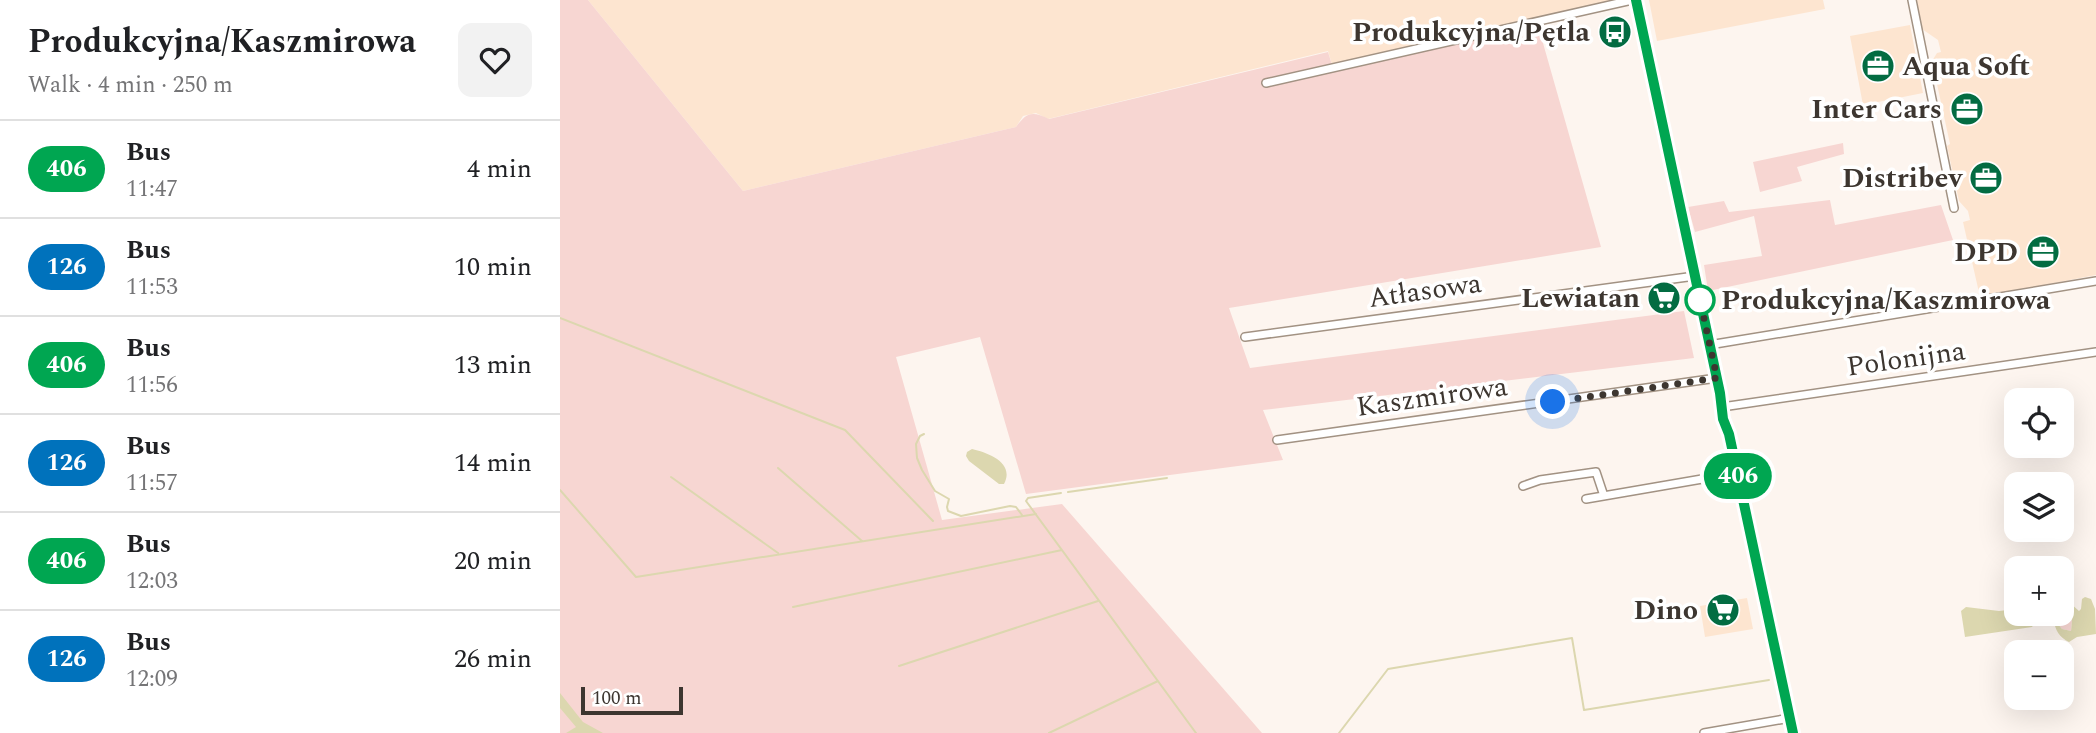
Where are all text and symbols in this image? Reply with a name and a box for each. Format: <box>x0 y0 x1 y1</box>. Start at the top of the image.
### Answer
place label: Produkcyjna/Pętla <box>1352 11 1591 54</box>
bus stop icon: Produkcyjna/Pętla <box>1596 13 1634 51</box>
text: Produkcyjna/Kaszmirowa <box>28 17 416 67</box>
button: heart <box>458 23 532 97</box>
place label: Aqua Soft <box>1902 45 2030 88</box>
office icon: Aqua Soft <box>1859 47 1897 85</box>
text: Walk · 4 min · 250 m <box>28 68 233 103</box>
place label: Inter Cars <box>1811 88 1942 131</box>
office icon: Inter Cars <box>1948 90 1986 128</box>
text: Bus <box>126 132 171 172</box>
text: 4 min <box>467 149 532 189</box>
text: 406 <box>46 151 87 187</box>
place label: Distribev <box>1842 157 1964 200</box>
office icon: Distribev <box>1967 159 2005 197</box>
text: 11:47 <box>126 172 178 207</box>
text: Bus <box>126 230 171 270</box>
place label: DPD <box>1954 231 2018 274</box>
office icon: DPD <box>2024 233 2062 271</box>
text: 10 min <box>454 247 532 287</box>
text: 126 <box>46 249 87 285</box>
street label: Atłasowa <box>1366 262 1485 320</box>
text: 11:53 <box>126 270 178 305</box>
place label: Lewiatan <box>1521 277 1640 320</box>
supermarket icon: Lewiatan <box>1645 279 1683 317</box>
place label: Produkcyjna/Kaszmirowa <box>1721 279 2051 322</box>
marker: Produkcyjna/Kaszmirowa <box>1685 285 1715 315</box>
text: Bus <box>126 328 171 368</box>
street label: Polonijna <box>1844 329 1968 389</box>
text: 13 min <box>454 345 532 385</box>
text: 406 <box>46 347 87 383</box>
street label: Kaszmirowa <box>1354 365 1511 429</box>
text: 11:56 <box>126 368 178 403</box>
your location <box>1535 384 1570 419</box>
map controls <box>2004 388 2074 710</box>
button: locate <box>2004 388 2074 458</box>
text: Bus <box>126 426 171 466</box>
text: 14 min <box>454 443 532 483</box>
text: 126 <box>46 445 87 481</box>
line badge: 406 <box>1698 453 1778 499</box>
text: 406 <box>1718 458 1758 494</box>
text: 11:57 <box>126 466 178 501</box>
button: layers <box>2004 472 2074 542</box>
text: Bus <box>126 524 171 564</box>
text: 20 min <box>454 541 532 581</box>
text: 406 <box>46 543 87 579</box>
button: + <box>2004 556 2074 626</box>
text: 12:03 <box>126 564 178 599</box>
place label: Dino <box>1634 589 1698 632</box>
supermarket icon: Dino <box>1704 591 1742 629</box>
text: Bus <box>126 622 171 662</box>
text: 26 min <box>454 639 532 679</box>
button: − <box>2004 640 2074 710</box>
text: 126 <box>46 641 87 677</box>
text: 12:09 <box>126 662 178 697</box>
scale bar <box>581 684 682 716</box>
text: 100 m <box>592 684 642 713</box>

